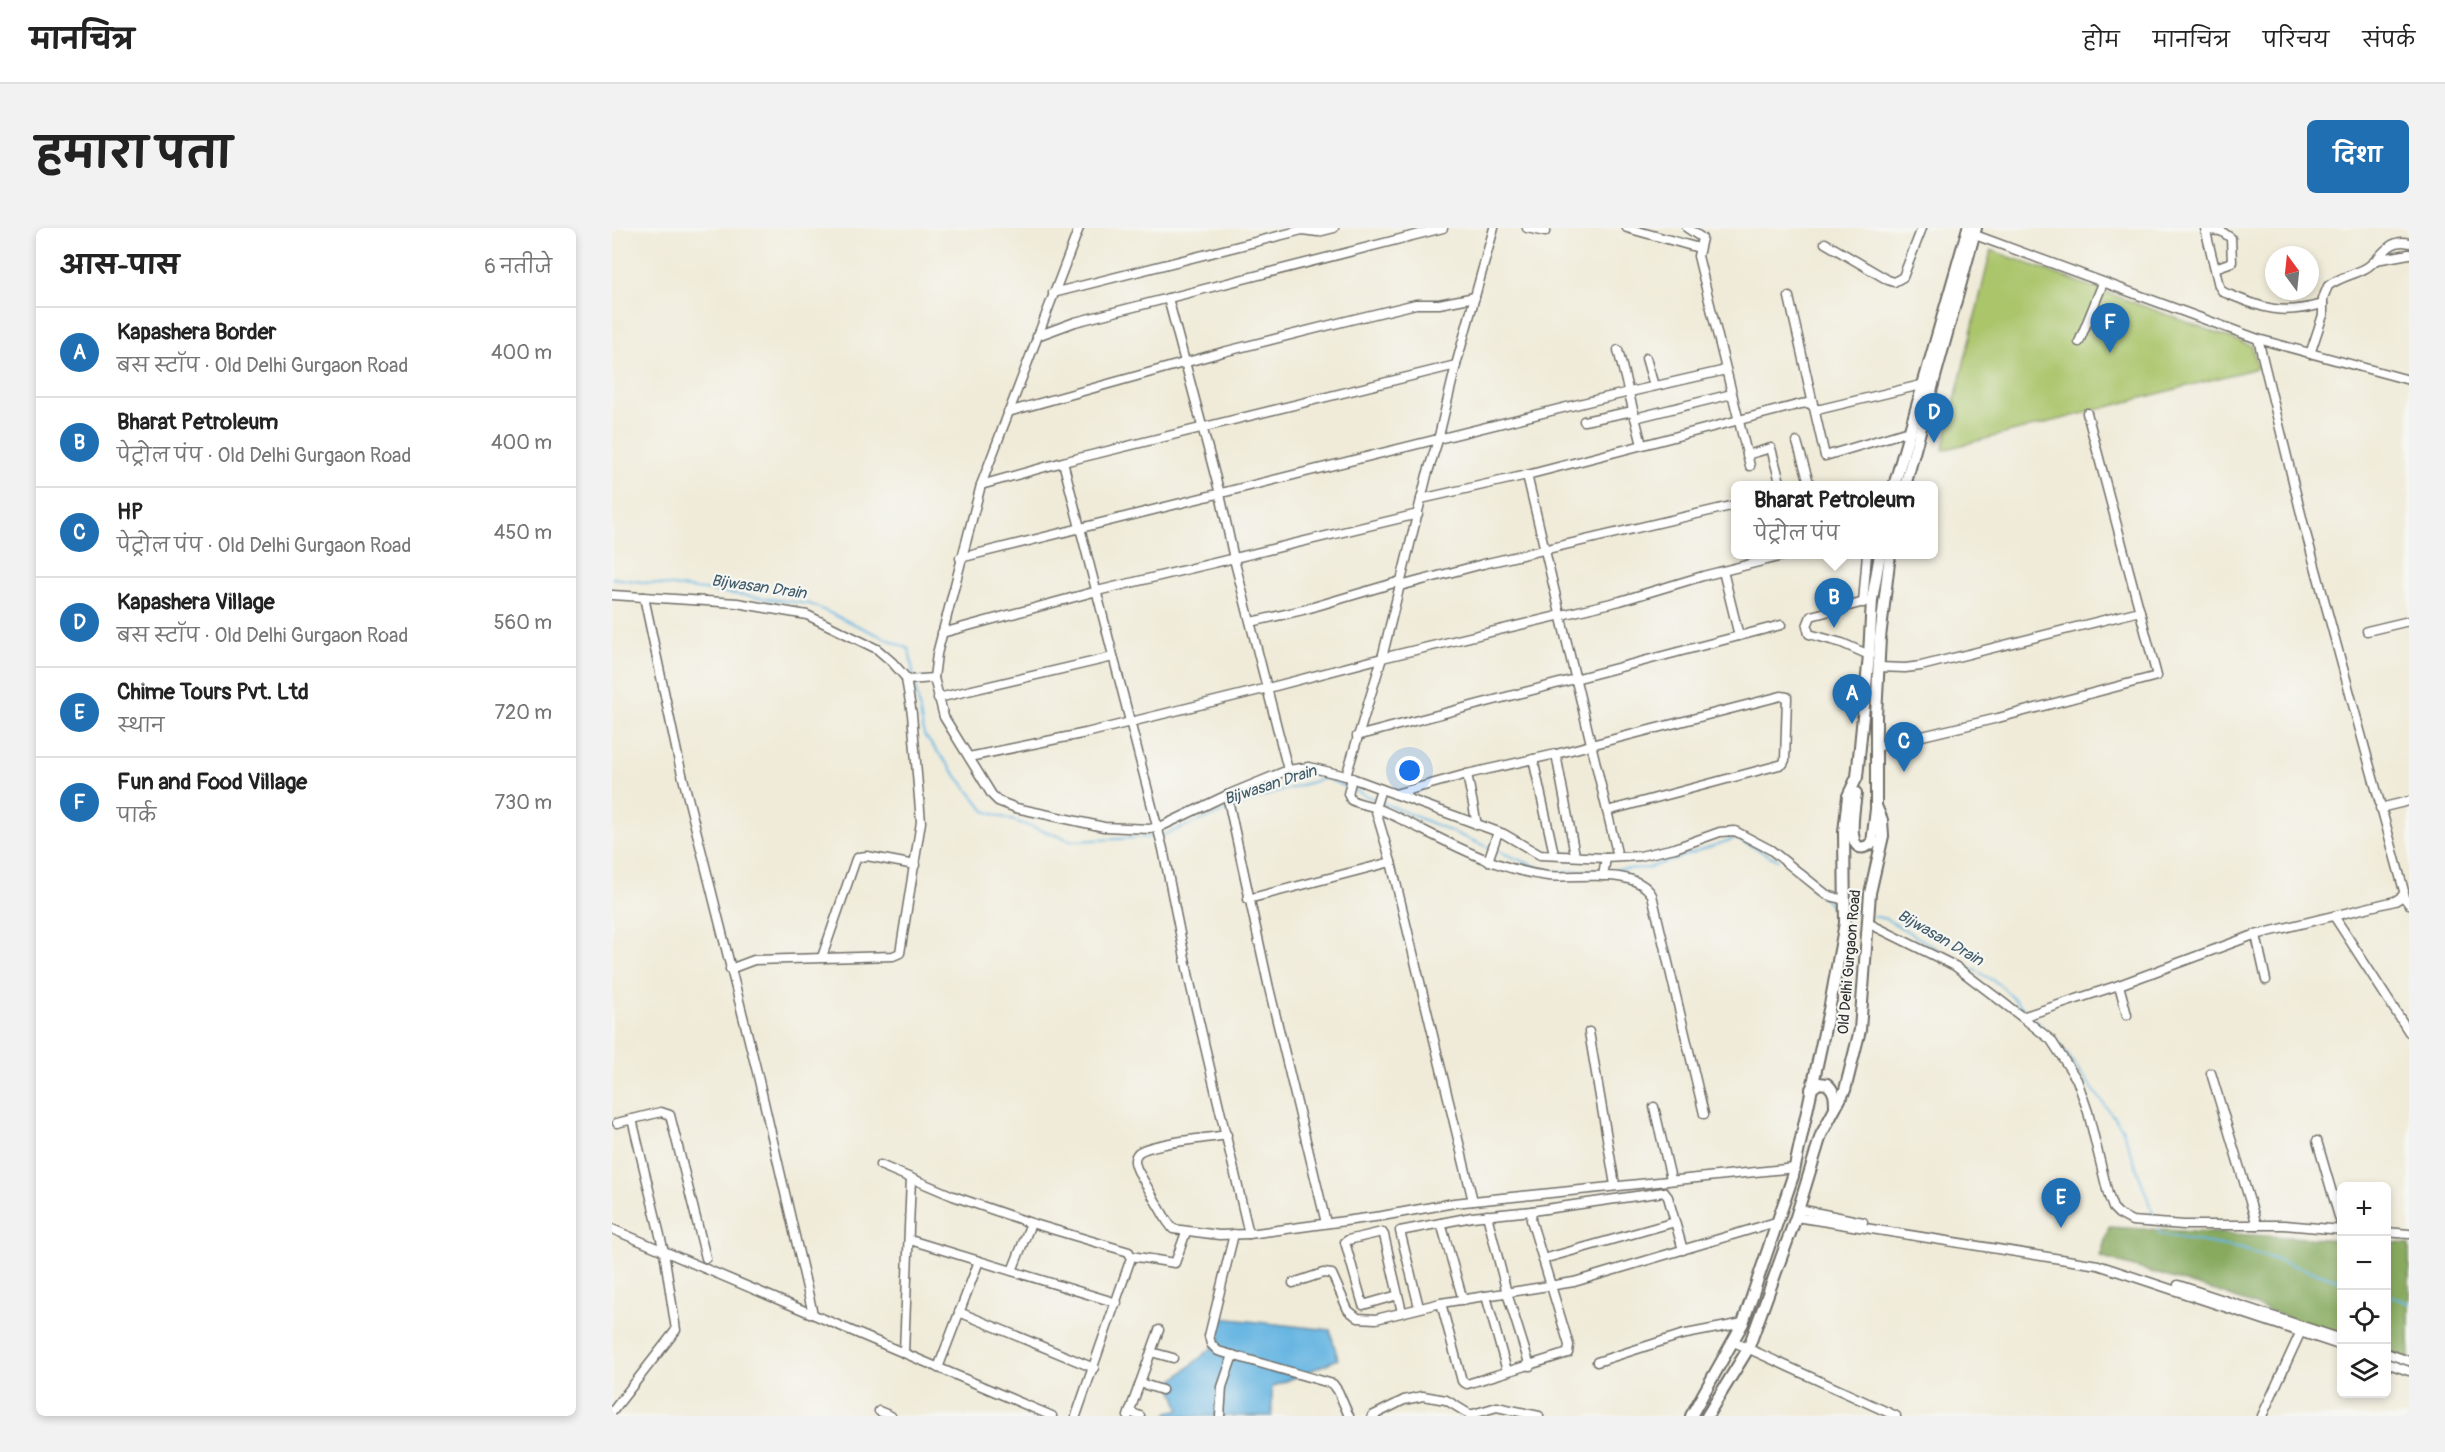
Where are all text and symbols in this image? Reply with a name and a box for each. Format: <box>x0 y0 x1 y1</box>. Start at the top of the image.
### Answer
text: मानचित्र <box>30 23 134 58</box>
text: होम <box>2083 27 2120 54</box>
text: मानचित्र <box>2153 27 2230 54</box>
text: परिचय <box>2263 27 2329 54</box>
text: संपर्क <box>2362 27 2415 54</box>
button: दिशा <box>2307 120 2409 193</box>
text: हमारा पता <box>36 128 232 180</box>
north arrow <box>2265 246 2319 300</box>
text: आस-पास <box>60 250 179 282</box>
text: 6 नतीजे <box>484 254 552 279</box>
pin: F <box>2090 304 2130 353</box>
text: Kapashera Border <box>117 318 276 346</box>
text: A <box>73 340 86 365</box>
text: 400 m <box>491 340 552 365</box>
text: बस स्टॉप · Old Delhi Gurgaon Road <box>117 353 408 378</box>
pin: D <box>1914 394 1954 443</box>
text: Bharat Petroleum <box>117 408 278 436</box>
text: B <box>74 430 85 455</box>
text: 400 m <box>491 430 552 455</box>
text: पेट्रोल पंप · Old Delhi Gurgaon Road <box>117 443 411 468</box>
popup <box>1731 481 1938 559</box>
text: Bharat Petroleum <box>1754 486 1915 514</box>
text: HP <box>117 498 143 526</box>
text: C <box>73 520 86 545</box>
text: 450 m <box>494 520 552 545</box>
text: पेट्रोल पंप <box>1754 521 1839 546</box>
text: पेट्रोल पंप · Old Delhi Gurgaon Road <box>117 533 411 558</box>
water label: Bijwasan Drain <box>710 570 809 604</box>
pin: B <box>1814 578 1854 628</box>
text: Kapashera Village <box>117 588 275 616</box>
text: D <box>73 610 86 635</box>
text: 560 m <box>494 610 552 635</box>
text: बस स्टॉप · Old Delhi Gurgaon Road <box>117 623 408 648</box>
pin: A <box>1832 674 1872 724</box>
text: Chime Tours Pvt. Ltd <box>117 678 309 706</box>
text: E <box>74 700 85 725</box>
text: 720 m <box>494 700 552 725</box>
text: स्थान <box>117 713 164 738</box>
pin: C <box>1884 722 1924 772</box>
your location <box>1395 756 1424 785</box>
water label: Bijwasan Drain <box>1222 760 1320 809</box>
text: Fun and Food Village <box>117 768 307 796</box>
text: F <box>73 790 86 815</box>
text: 730 m <box>495 790 552 815</box>
text: पार्क <box>117 803 156 828</box>
street label: Old Delhi Gurgaon Road <box>1834 889 1865 1035</box>
water label: Bijwasan Drain <box>1894 905 1988 971</box>
pin: E <box>2042 1178 2080 1228</box>
map controls <box>2337 1182 2391 1398</box>
button: + <box>2337 1182 2391 1236</box>
button: − <box>2337 1236 2391 1290</box>
button: locate <box>2337 1290 2391 1344</box>
button: layers <box>2337 1344 2391 1398</box>

